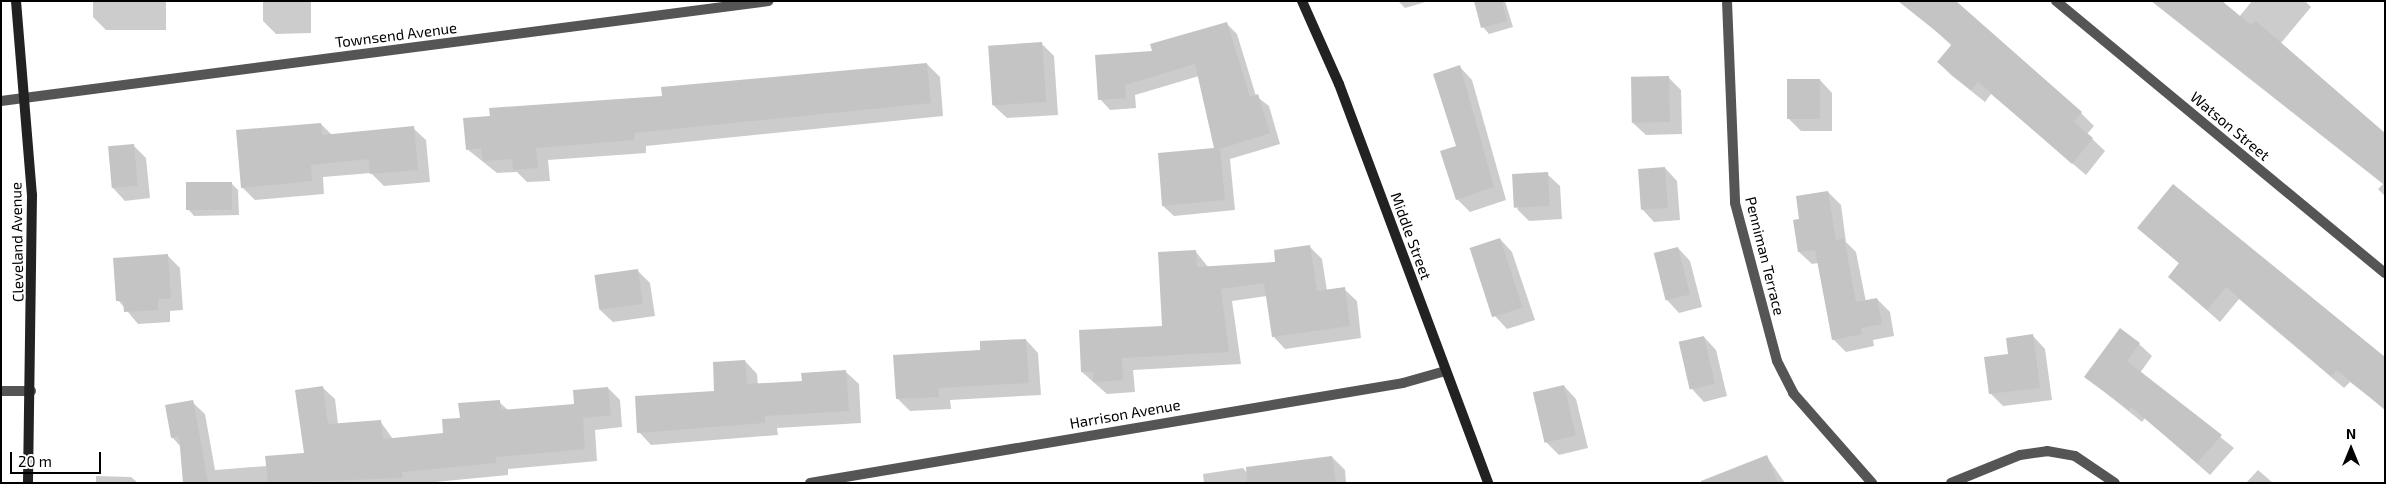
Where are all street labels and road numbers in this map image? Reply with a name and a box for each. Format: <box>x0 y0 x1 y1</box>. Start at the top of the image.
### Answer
street label: Townsend Avenue <box>334 19 458 51</box>
street label: Watson Street <box>2187 88 2273 164</box>
street label: Cleveland Avenue <box>7 182 27 302</box>
street label: Middle Street <box>1387 190 1435 282</box>
street label: Penniman Terrace <box>1742 195 1788 317</box>
street label: Harrison Avenue <box>1068 395 1182 433</box>

